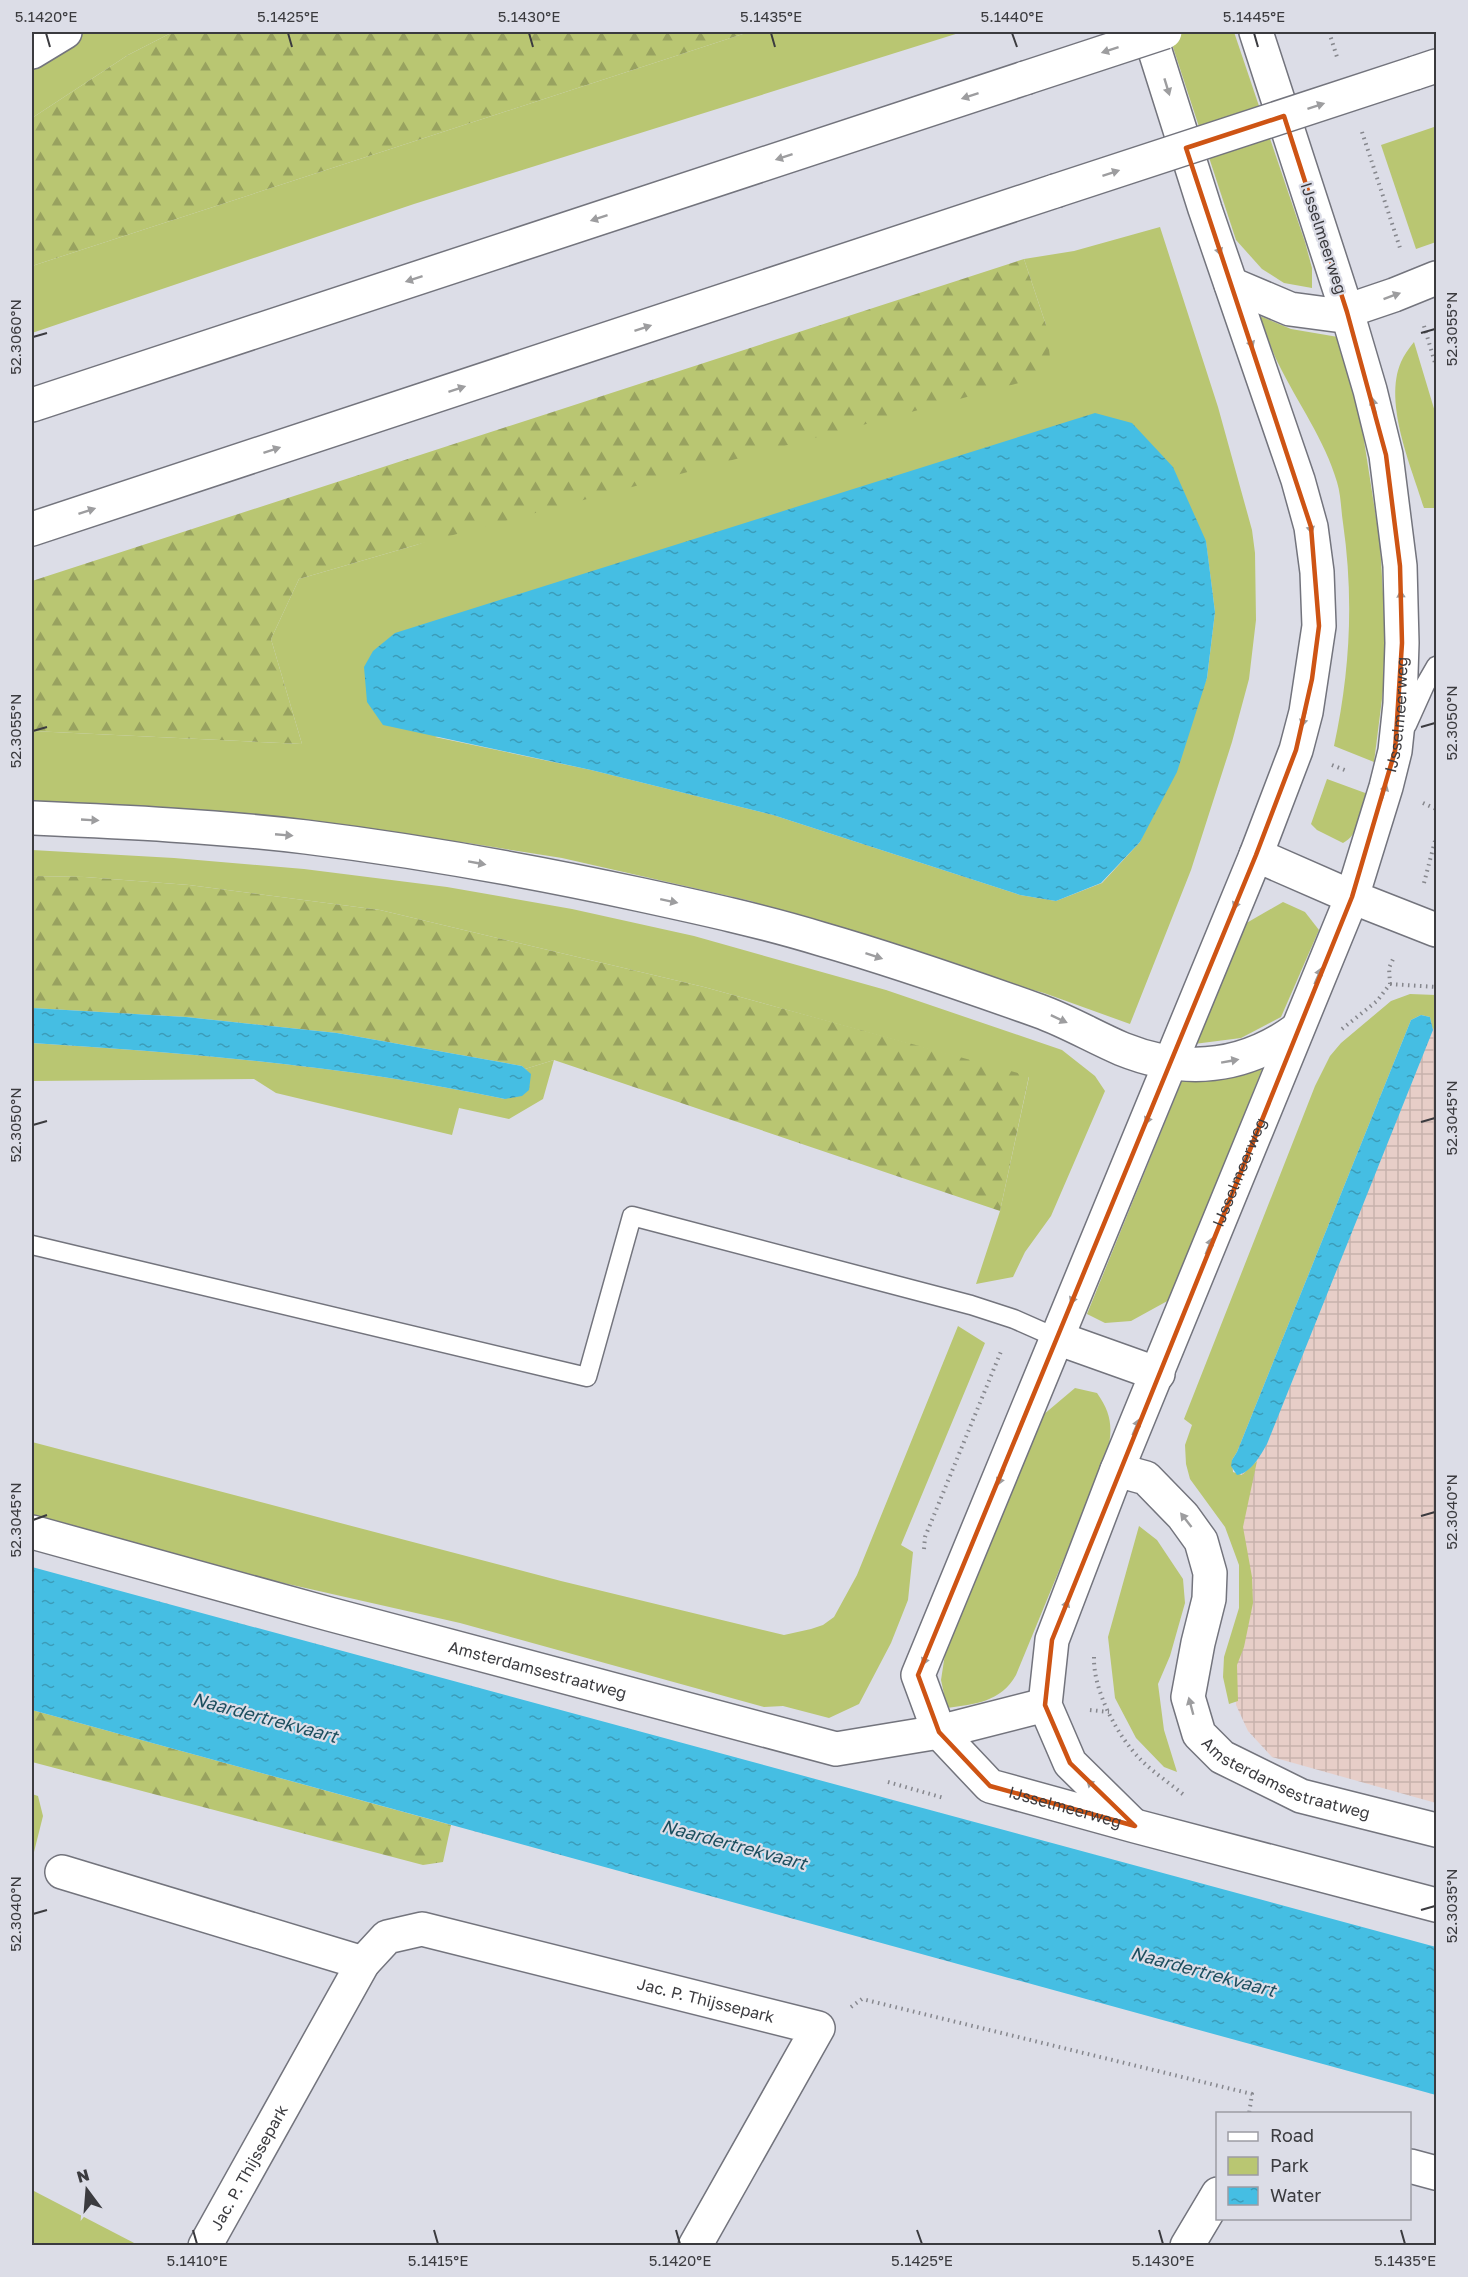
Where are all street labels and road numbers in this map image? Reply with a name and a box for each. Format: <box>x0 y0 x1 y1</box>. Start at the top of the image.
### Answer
street label: IJsselmeerweg <box>1296 180 1352 296</box>
street label: IJsselmeerweg <box>1380 656 1412 775</box>
street label: IJsselmeerweg <box>1208 1114 1271 1230</box>
street label: Amsterdamsestraatweg <box>446 1636 629 1703</box>
street label: Amsterdamsestraatweg <box>1198 1733 1372 1823</box>
street label: IJsselmeerweg <box>1006 1782 1124 1832</box>
street label: Jac. P. Thijssepark <box>635 1973 777 2027</box>
street label: Jac. P. Thijssepark <box>206 2101 292 2234</box>

